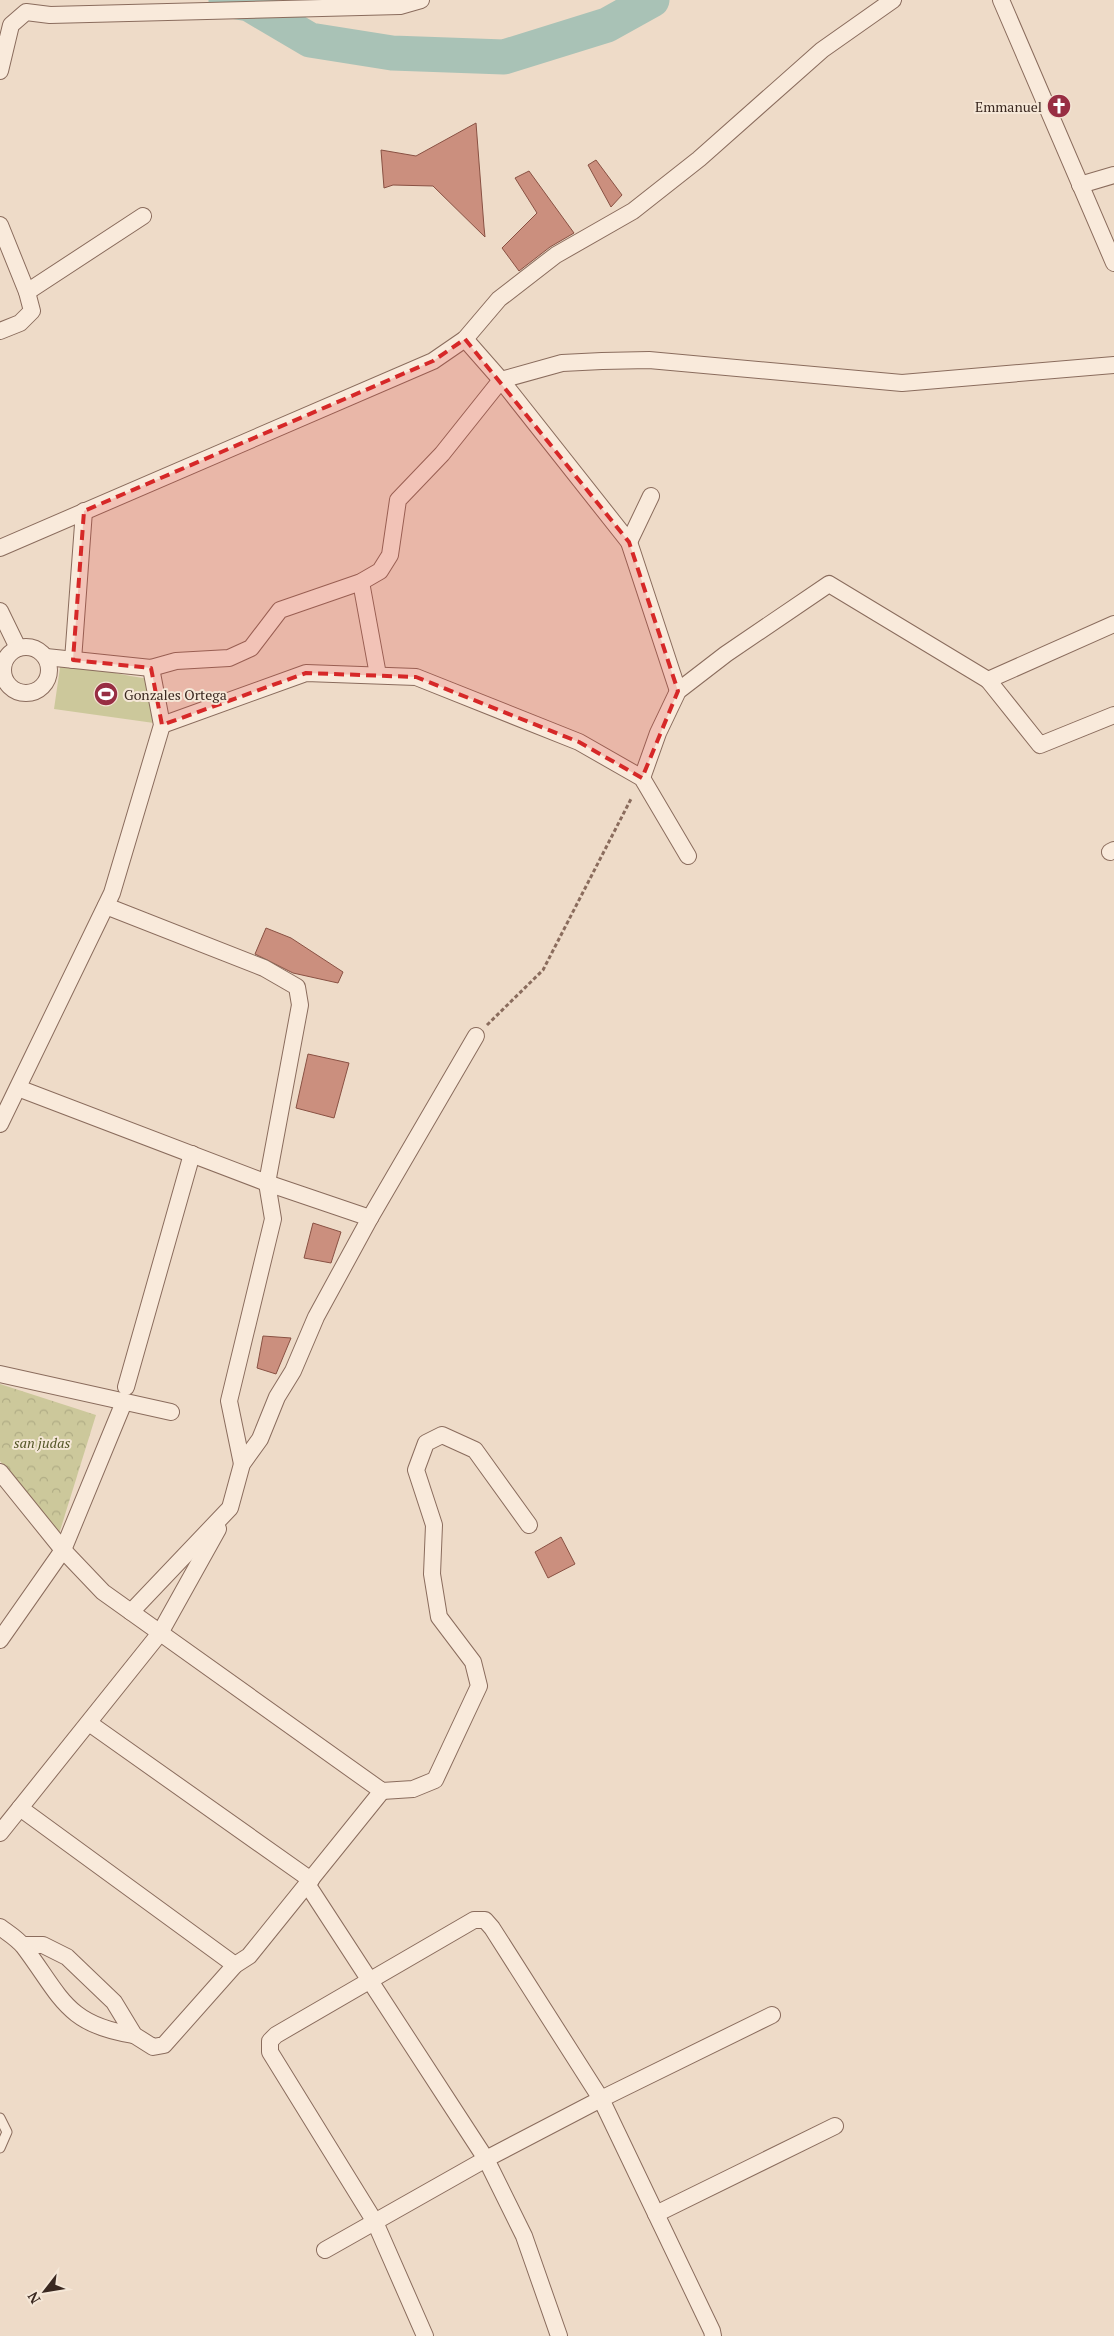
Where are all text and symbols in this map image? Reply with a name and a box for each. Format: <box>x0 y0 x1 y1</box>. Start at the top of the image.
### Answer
church icon: Emmanuel <box>1046 93 1072 119</box>
place label: Emmanuel <box>975 97 1042 116</box>
sports icon: Gonzales Ortega <box>93 681 119 707</box>
place label: Gonzales Ortega <box>124 685 227 704</box>
park label: san judas <box>14 1433 71 1452</box>
north arrow <box>20 2266 70 2316</box>
text: N <box>22 2288 44 2307</box>

